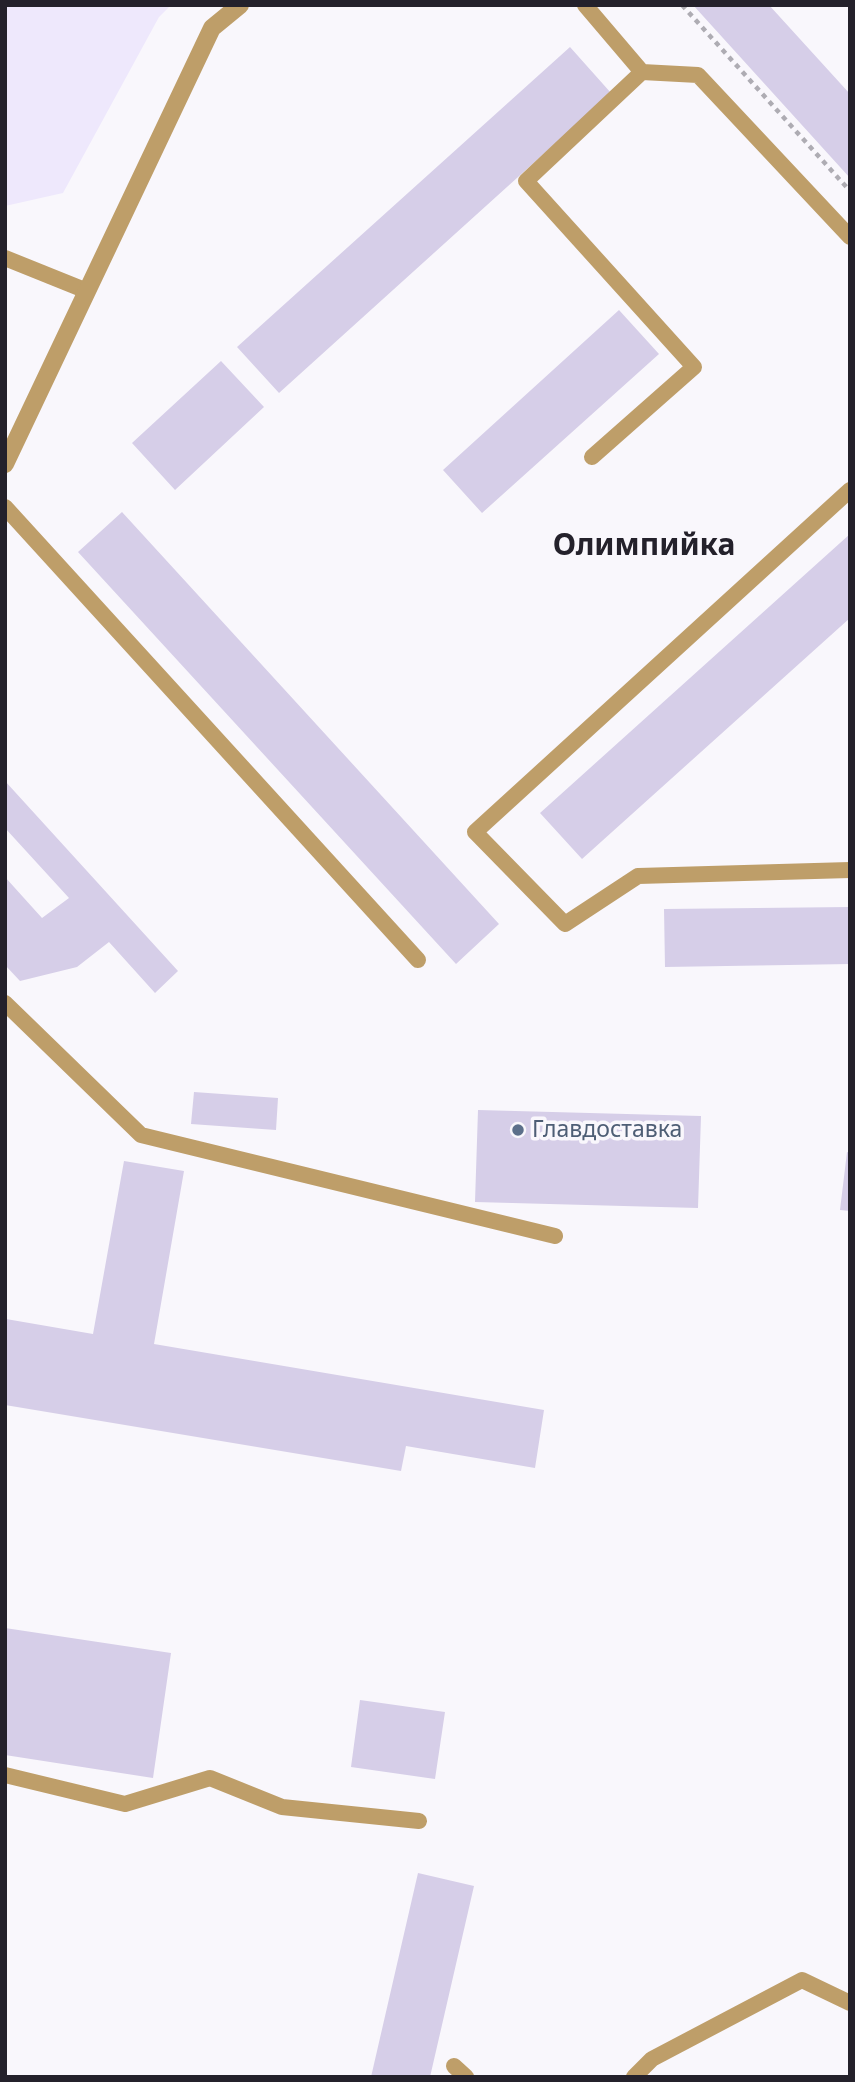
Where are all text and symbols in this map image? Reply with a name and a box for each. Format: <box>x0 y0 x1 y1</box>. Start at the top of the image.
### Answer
district label: Олимпийка <box>553 528 735 564</box>
place label: Главдоставка <box>532 1116 682 1144</box>
marker: Главдоставка <box>510 1122 526 1138</box>

